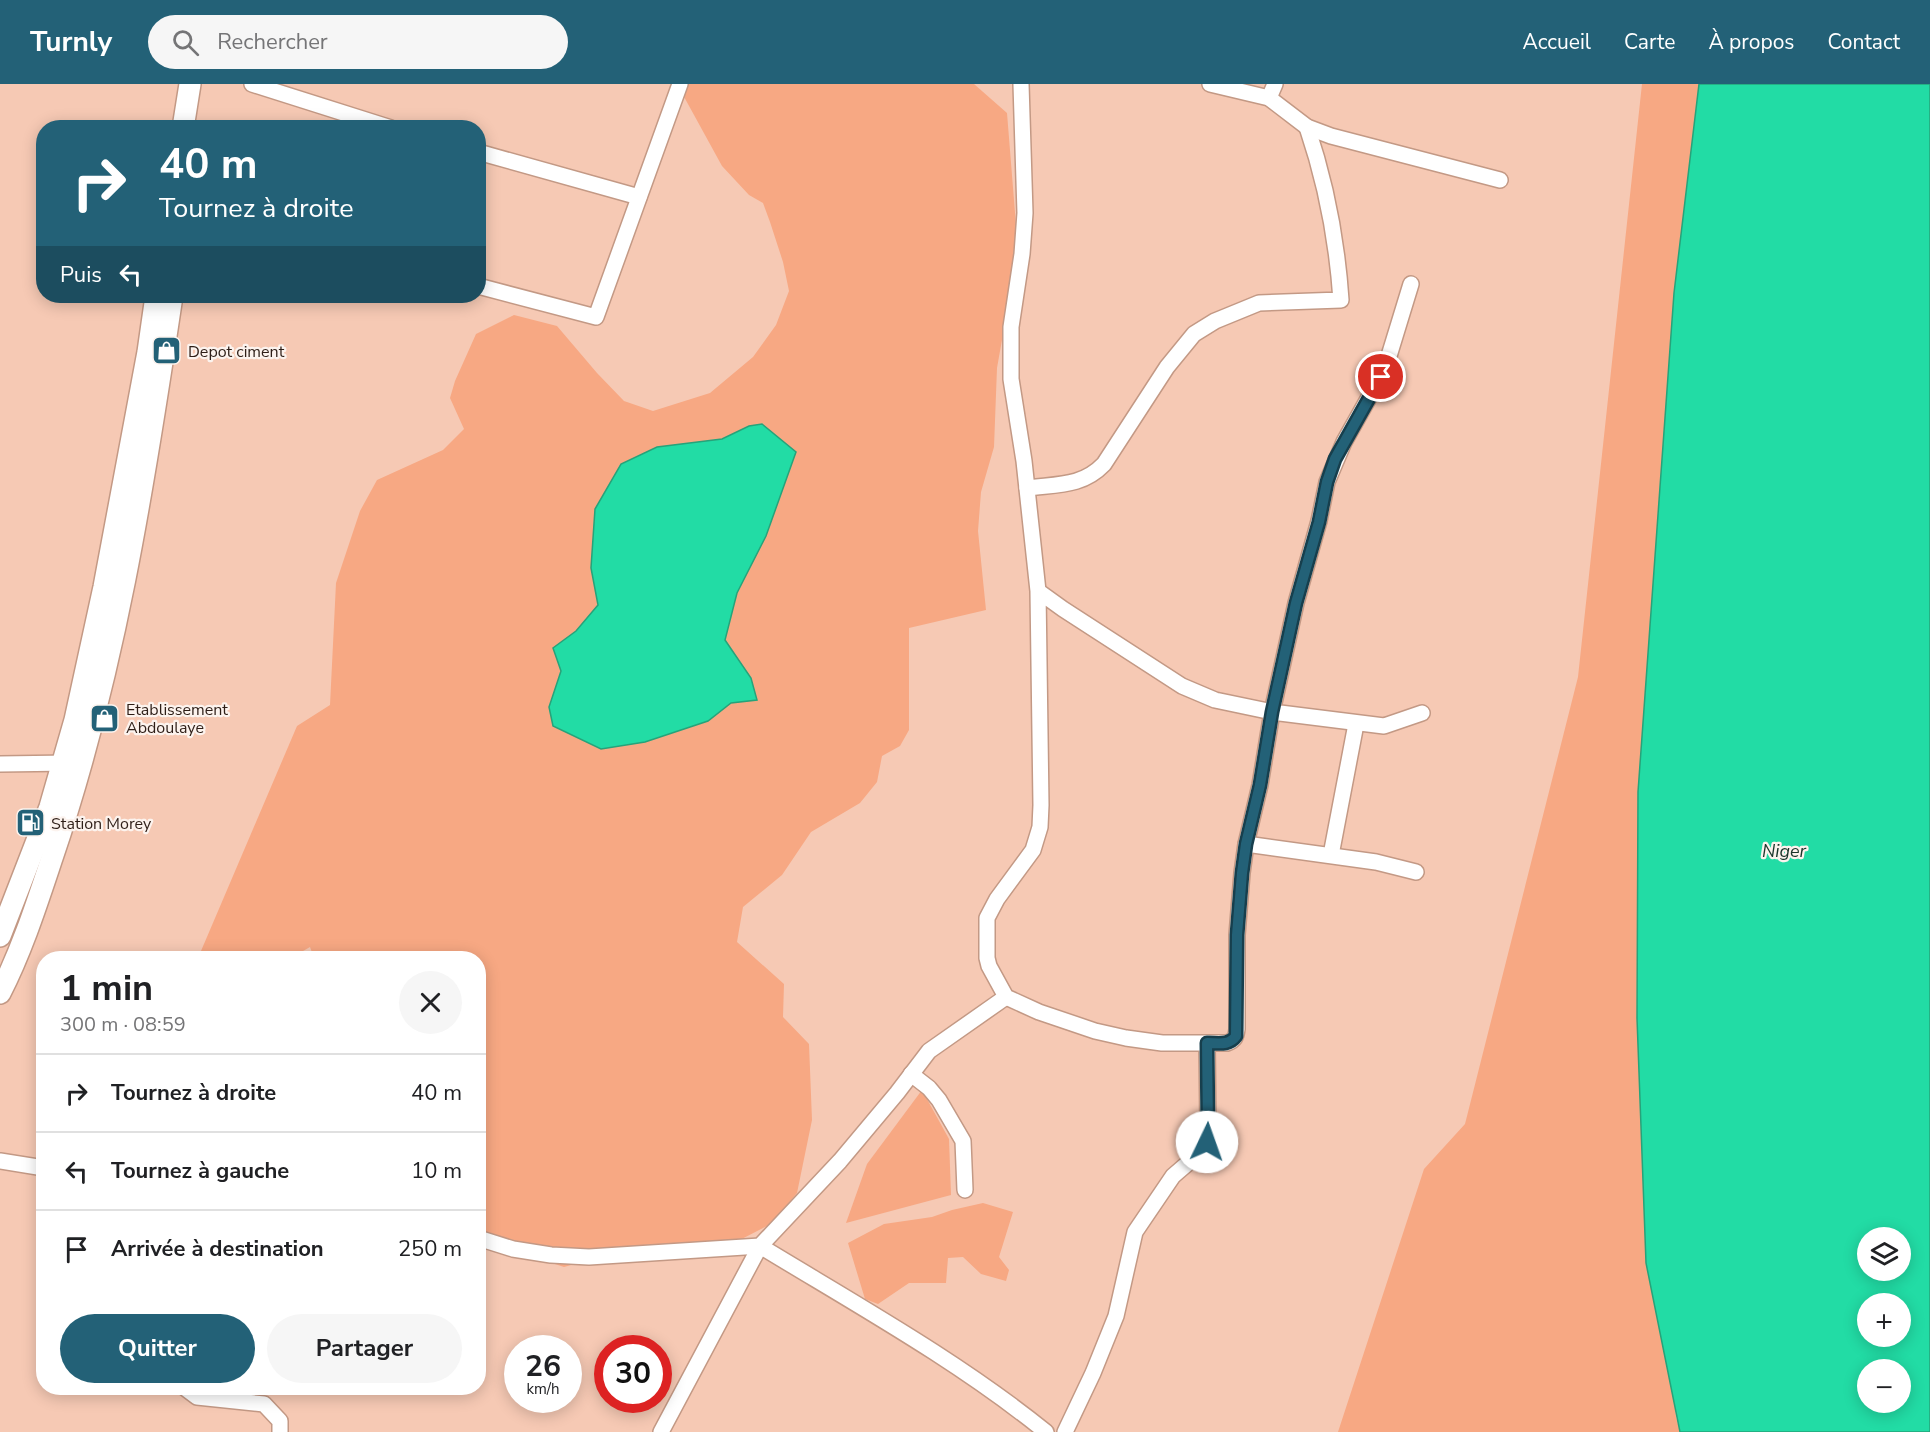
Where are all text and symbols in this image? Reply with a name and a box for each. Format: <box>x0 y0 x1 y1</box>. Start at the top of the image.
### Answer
search box <box>148 15 568 69</box>
text: Turnly <box>30 23 112 61</box>
icon: search <box>169 26 202 59</box>
text: Rechercher <box>217 27 328 57</box>
text: Accueil <box>1522 28 1591 56</box>
text: Carte <box>1624 28 1675 56</box>
text: À propos <box>1708 28 1794 56</box>
text: Contact <box>1827 28 1900 56</box>
text: 40 m <box>159 136 258 193</box>
icon: right <box>60 144 138 222</box>
text: Tournez à droite <box>159 190 354 227</box>
icon: left <box>114 258 147 291</box>
text: Puis <box>60 260 102 290</box>
shop icon: Depot ciment <box>151 335 183 367</box>
place label: Depot ciment <box>188 341 285 363</box>
pin <box>1355 351 1406 402</box>
icon: arrive <box>1364 360 1397 393</box>
place label: Etablissement Abdoulaye <box>126 699 228 739</box>
shop icon: Etablissement Abdoulaye <box>89 702 121 734</box>
fuel station icon: Station Morey <box>14 807 46 839</box>
place label: Station Morey <box>51 813 152 835</box>
water label: Niger <box>1762 839 1807 863</box>
text: 1 min <box>60 964 153 1013</box>
button: close <box>399 971 462 1034</box>
text: 300 m · 08:59 <box>60 1011 186 1038</box>
icon: right <box>60 1077 93 1110</box>
text: Tournez à droite <box>111 1078 276 1108</box>
text: 40 m <box>411 1078 462 1108</box>
position arrow <box>1175 1110 1239 1174</box>
icon: left <box>60 1155 93 1188</box>
text: Tournez à gauche <box>111 1156 289 1186</box>
text: 10 m <box>411 1156 462 1186</box>
map controls <box>1857 1227 1911 1413</box>
button: layers <box>1857 1227 1911 1281</box>
icon: arrive <box>60 1233 93 1266</box>
text: Arrivée à destination <box>111 1234 324 1264</box>
text: 250 m <box>398 1234 462 1264</box>
button: + <box>1857 1293 1911 1347</box>
button: Quitter <box>60 1314 255 1383</box>
button: Partager <box>267 1314 462 1383</box>
speed limit sign: 30 <box>594 1335 672 1413</box>
text: 26 <box>525 1346 561 1387</box>
button: − <box>1857 1359 1911 1413</box>
text: km/h <box>526 1379 560 1399</box>

